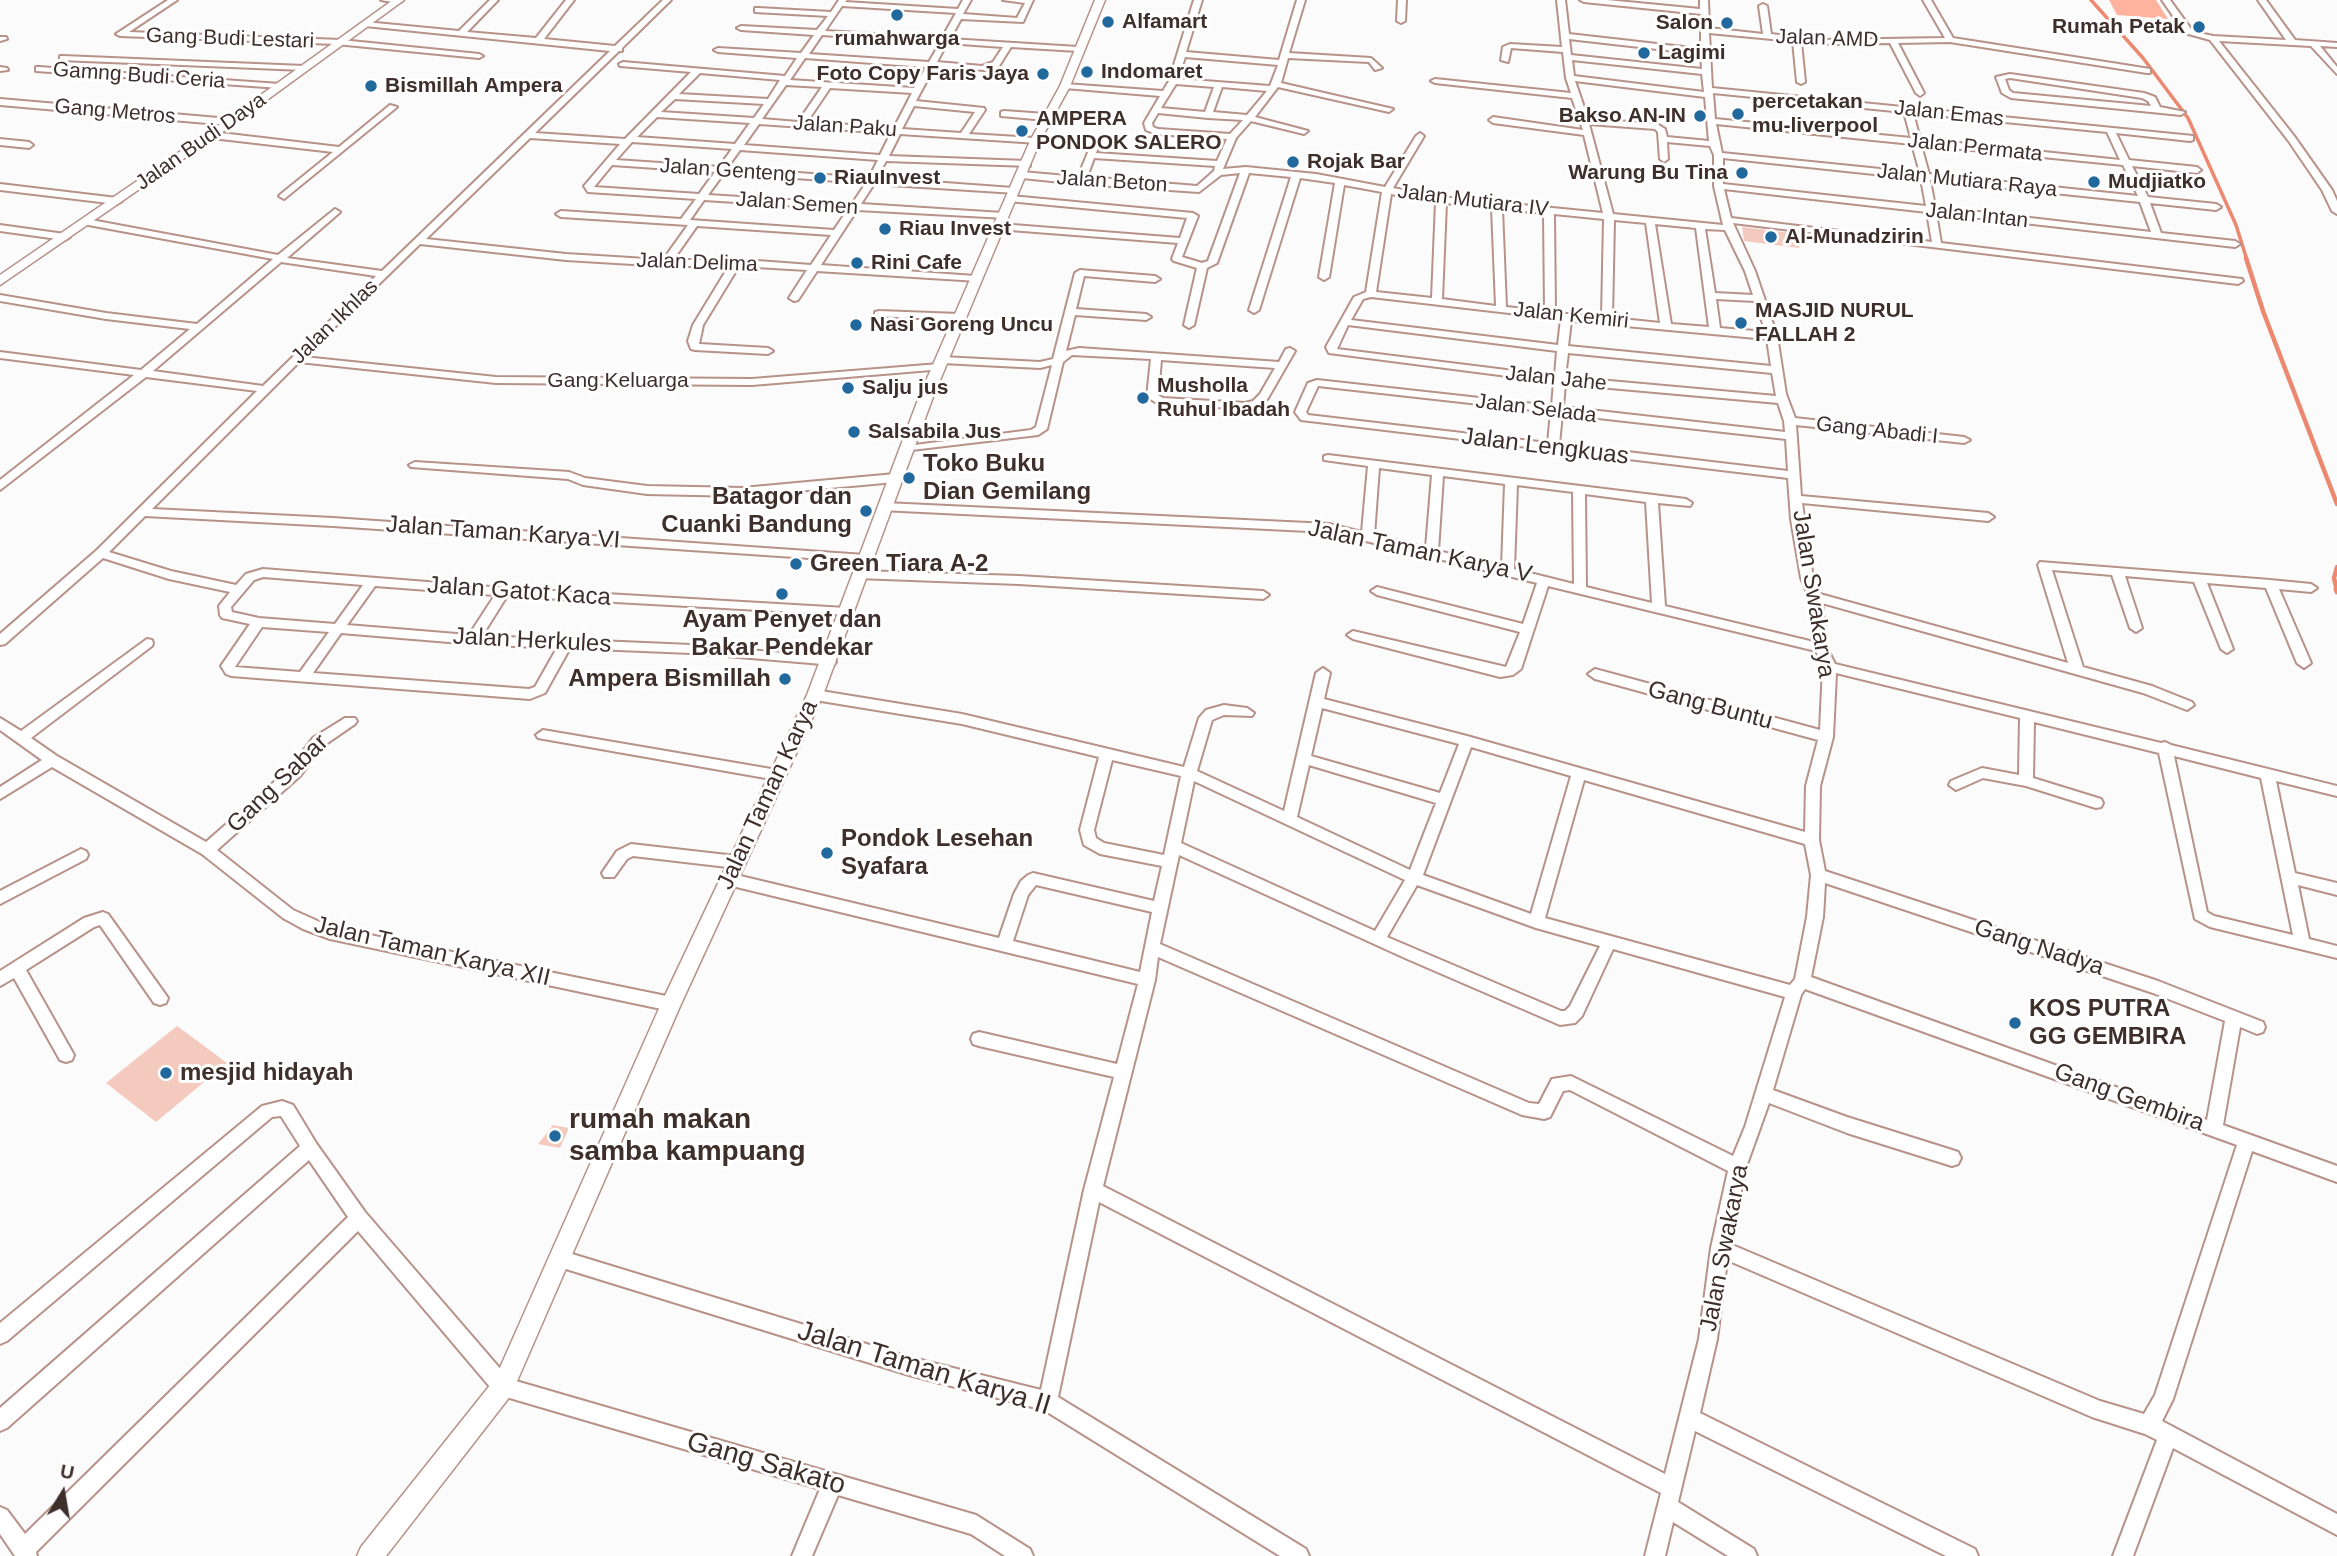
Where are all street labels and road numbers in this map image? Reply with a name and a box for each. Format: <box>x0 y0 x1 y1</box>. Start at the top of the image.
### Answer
street label: Gang Budi Lestari <box>146 23 314 55</box>
street label: Jalan AMD <box>1775 25 1879 53</box>
street label: Gamng Budi Ceria <box>52 57 226 95</box>
street label: Jalan Budi Daya <box>131 88 271 196</box>
street label: Gang Metros <box>53 94 177 130</box>
street label: Jalan Emas <box>1893 96 2005 132</box>
street label: Jalan Paku <box>792 111 898 143</box>
street label: Jalan Permata <box>1906 128 2044 168</box>
street label: Jalan Genteng <box>659 154 797 188</box>
street label: Jalan Mutiara Raya <box>1876 159 2058 203</box>
street label: Jalan Beton <box>1056 166 1168 198</box>
street label: Jalan Mutiara IV <box>1396 179 1550 223</box>
street label: Jalan Semen <box>735 187 859 221</box>
street label: Jalan Intan <box>1925 198 2029 234</box>
street label: Jalan Delima <box>636 248 758 278</box>
street label: Jalan Ikhlas <box>286 274 384 370</box>
street label: Jalan Kemiri <box>1512 297 1630 335</box>
street label: Jalan Jahe <box>1504 361 1608 397</box>
street label: Gang Keluarga <box>547 368 689 394</box>
street label: Jalan Selada <box>1474 389 1598 429</box>
street label: Gang Abadi I <box>1815 412 1939 450</box>
street label: Jalan Lengkuas <box>1460 422 1630 472</box>
street label: Jalan Swakarya <box>1786 508 1840 680</box>
street label: Jalan Taman Karya VI <box>385 510 621 556</box>
street label: Jalan Taman Karya V <box>1305 514 1535 590</box>
street label: Jalan Gatot Kaca <box>426 571 612 613</box>
street label: Jalan Herkules <box>452 622 612 660</box>
street label: Gang Buntu <box>1644 676 1776 736</box>
street label: Jalan Taman Karya <box>712 696 824 894</box>
street label: Gang Sabar <box>221 729 335 839</box>
street label: Jalan Taman Karya XII <box>311 911 553 993</box>
street label: Gang Nadya <box>1970 913 2108 983</box>
street label: Gang Gembira <box>2050 1058 2208 1138</box>
street label: Jalan Swakarya <box>1695 1162 1755 1334</box>
street label: Jalan Taman Karya II <box>793 1314 1055 1424</box>
street label: Gang Sakato <box>683 1425 849 1503</box>

